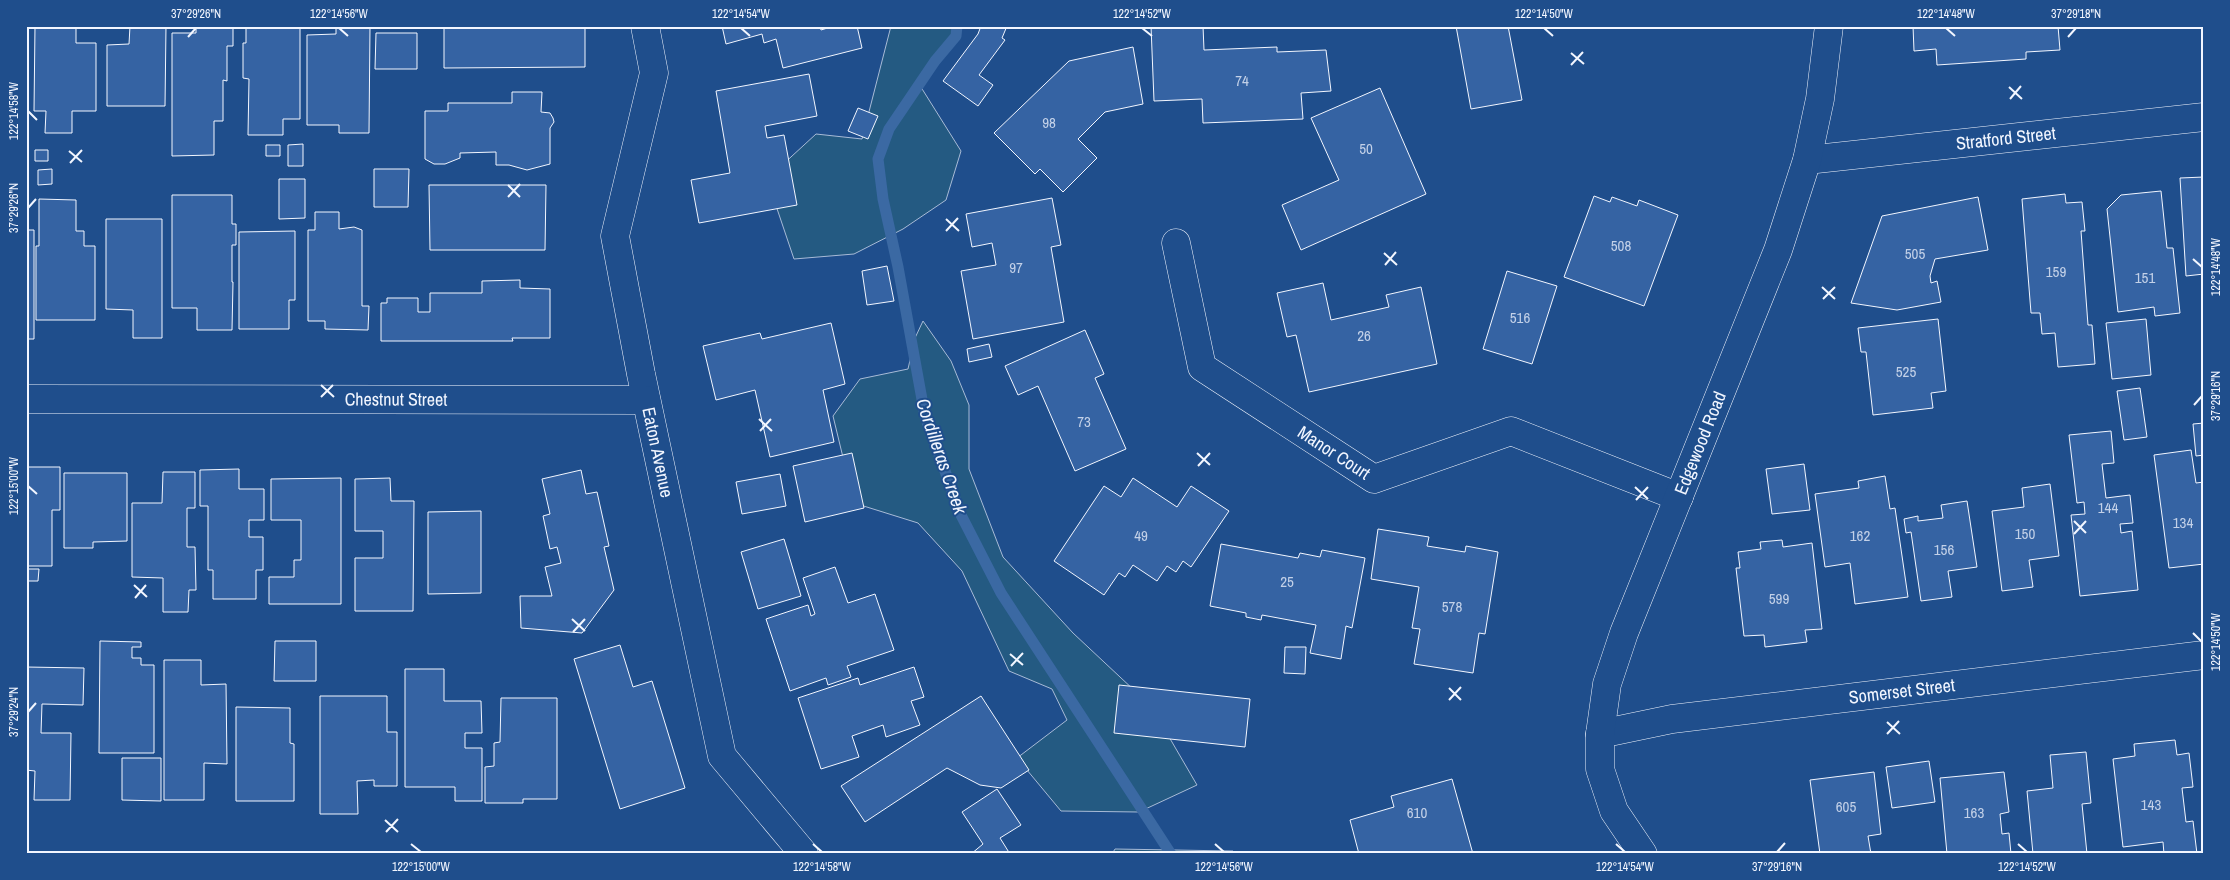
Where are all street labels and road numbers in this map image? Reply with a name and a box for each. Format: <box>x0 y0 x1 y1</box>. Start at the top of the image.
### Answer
street label: Stratford Street <box>1955 120 2057 156</box>
street label: Chestnut Street <box>345 387 447 412</box>
street label: Edgewood Road <box>1668 388 1732 498</box>
street label: Eaton Avenue <box>636 405 680 500</box>
street label: Manor Court <box>1293 420 1375 485</box>
street label: Somerset Street <box>1847 672 1956 710</box>

